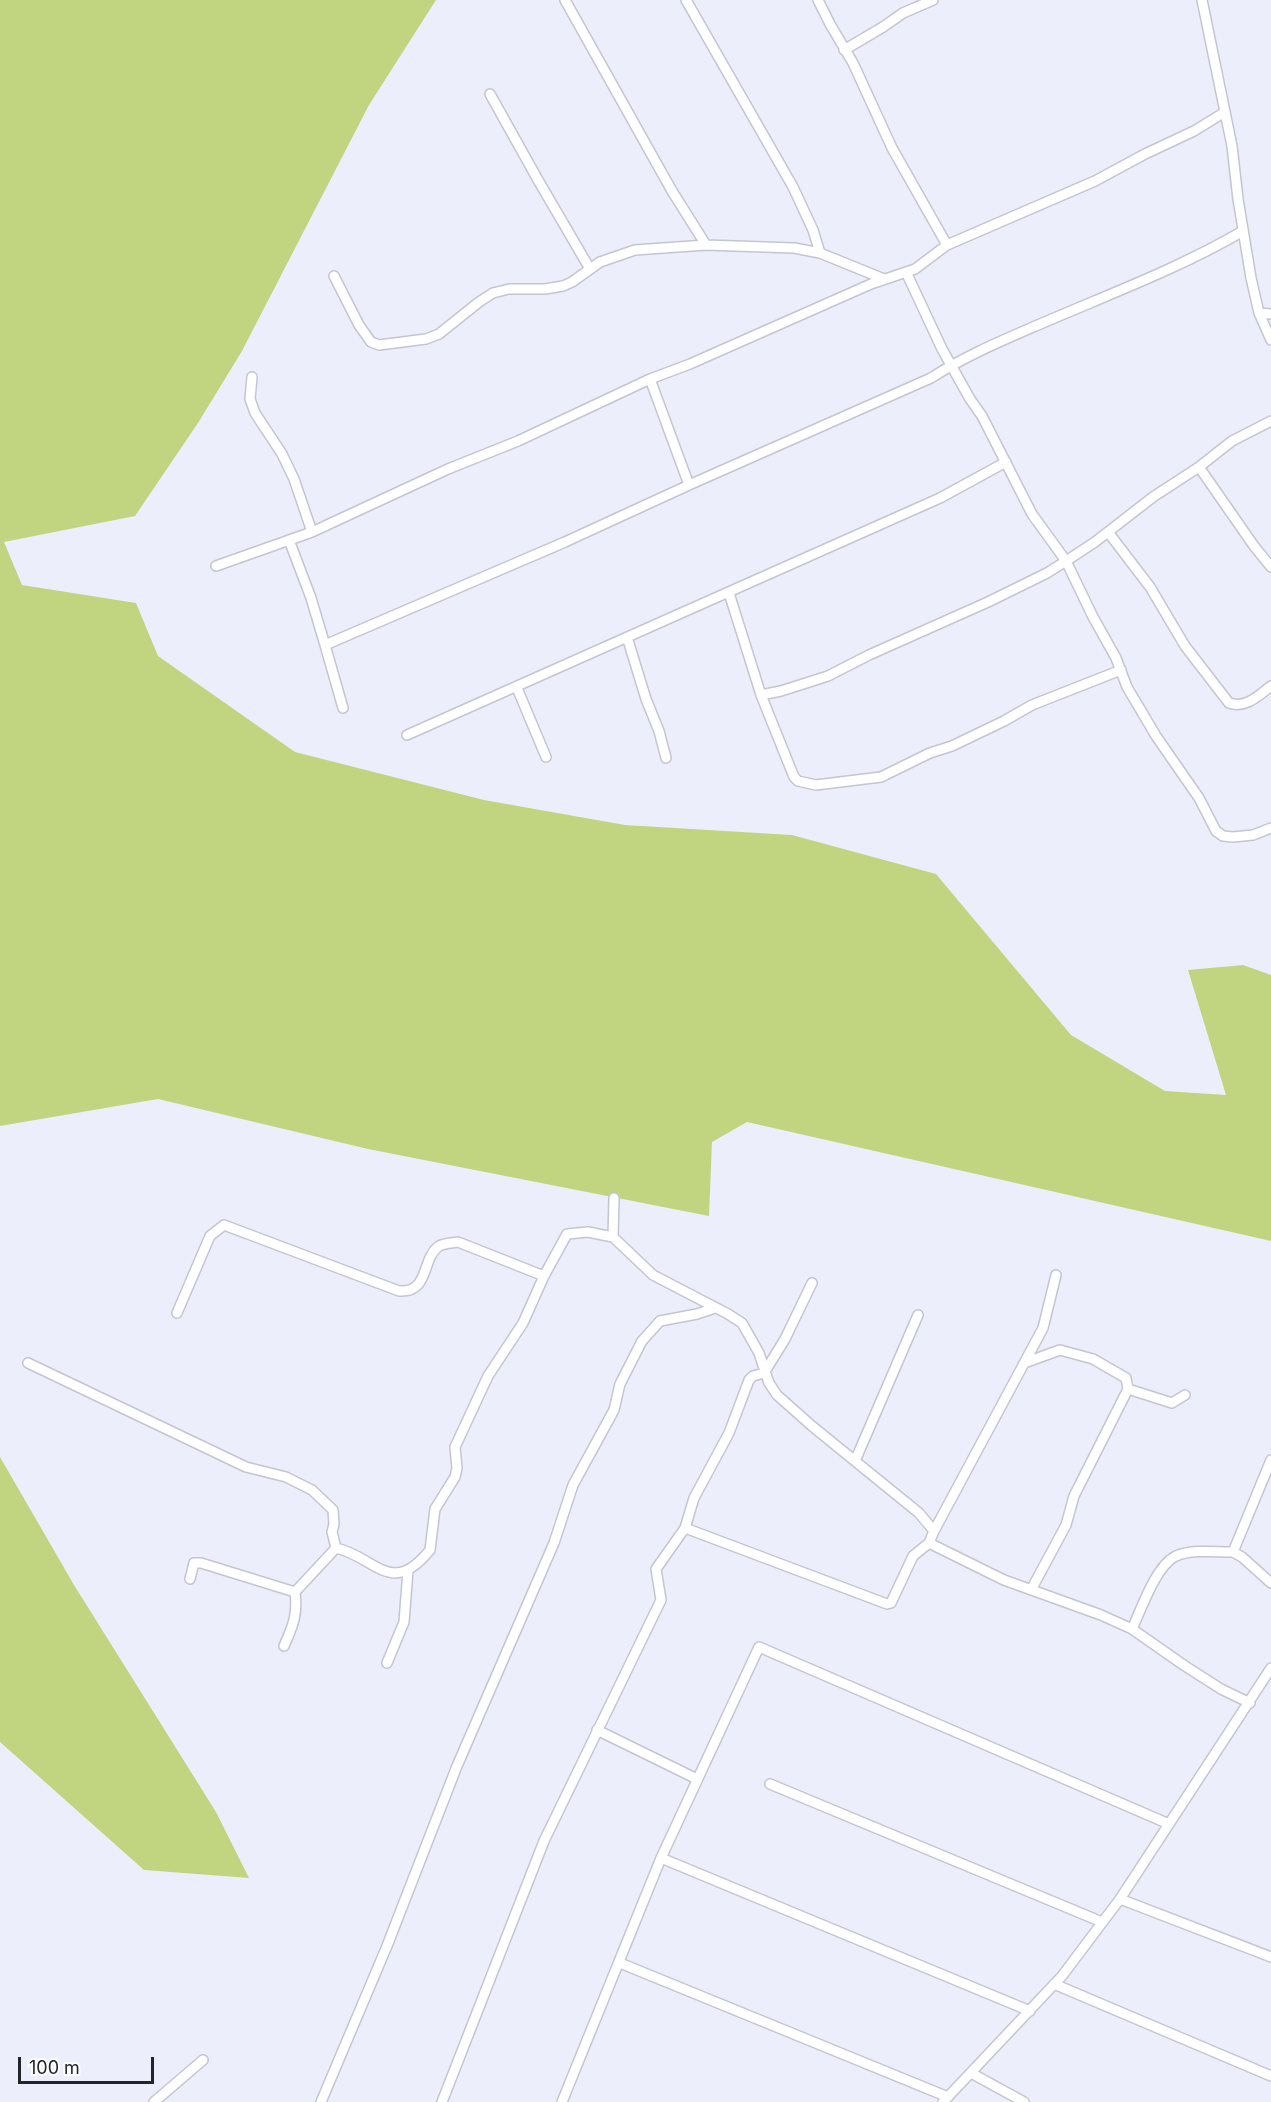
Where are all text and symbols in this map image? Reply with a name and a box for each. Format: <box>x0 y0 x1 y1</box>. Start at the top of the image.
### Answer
scale bar <box>21 2045 158 2083</box>
text: 100 m <box>29 2057 80 2078</box>

